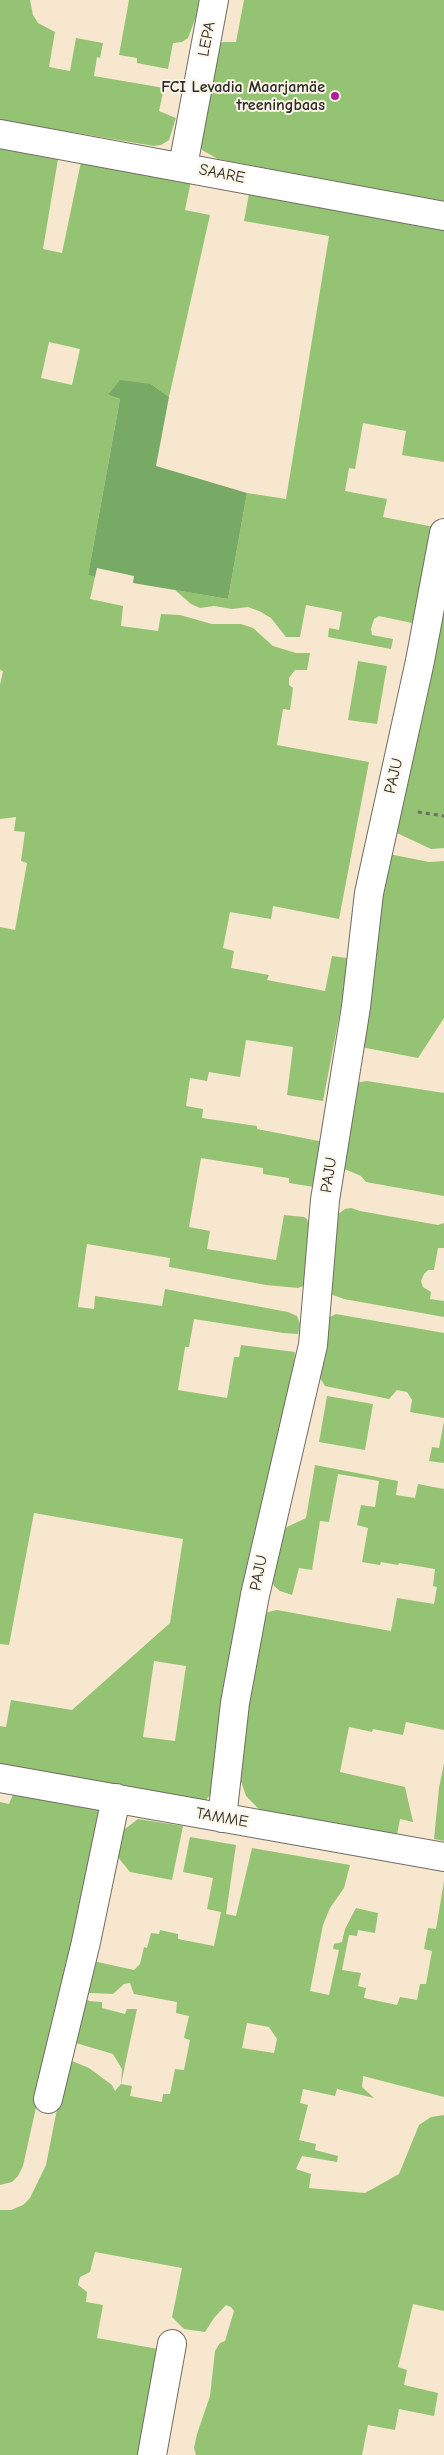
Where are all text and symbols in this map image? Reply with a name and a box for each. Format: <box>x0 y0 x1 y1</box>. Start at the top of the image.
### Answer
street label: LEPA <box>194 20 220 58</box>
place label: FCI Levadia Maarjamäe treeningbaas <box>161 77 325 115</box>
marker: FCI Levadia Maarjamäe treeningbaas <box>329 90 341 102</box>
street label: SAARE <box>197 160 247 188</box>
street label: PAJU <box>381 756 407 796</box>
street label: PAJU <box>317 1156 341 1194</box>
street label: PAJU <box>246 1554 272 1592</box>
street label: TAMME <box>194 1804 250 1832</box>

